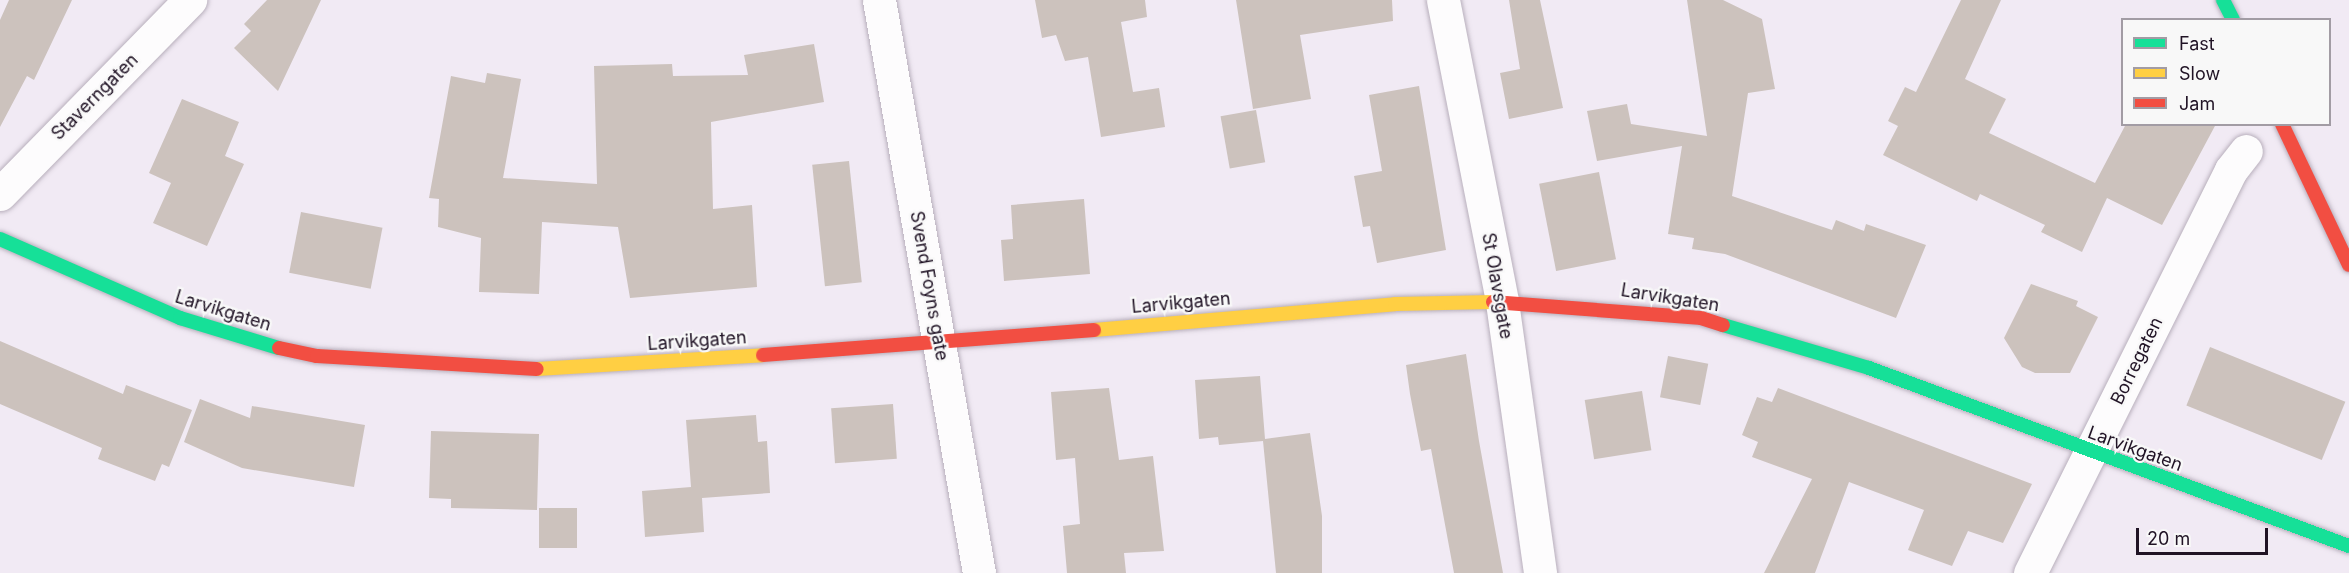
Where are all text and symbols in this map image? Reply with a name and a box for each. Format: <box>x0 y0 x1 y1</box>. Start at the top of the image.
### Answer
legend <box>2121 18 2331 126</box>
text: Fast <box>2179 33 2215 54</box>
street label: Staverngaten <box>47 49 143 145</box>
text: Slow <box>2179 63 2220 84</box>
text: Jam <box>2179 93 2215 114</box>
street label: Svend Foyns gate <box>905 210 953 362</box>
street label: St Olavsgate <box>1477 231 1517 341</box>
street label: Larvikgaten <box>1619 280 1721 316</box>
street label: Larvikgaten <box>172 286 274 336</box>
street label: Larvikgaten <box>1131 288 1231 318</box>
street label: Borregaten <box>2107 314 2167 408</box>
street label: Larvikgaten <box>647 327 747 355</box>
street label: Larvikgaten <box>2085 422 2185 476</box>
scale bar <box>2139 516 2271 554</box>
text: 20 m <box>2147 528 2190 549</box>

